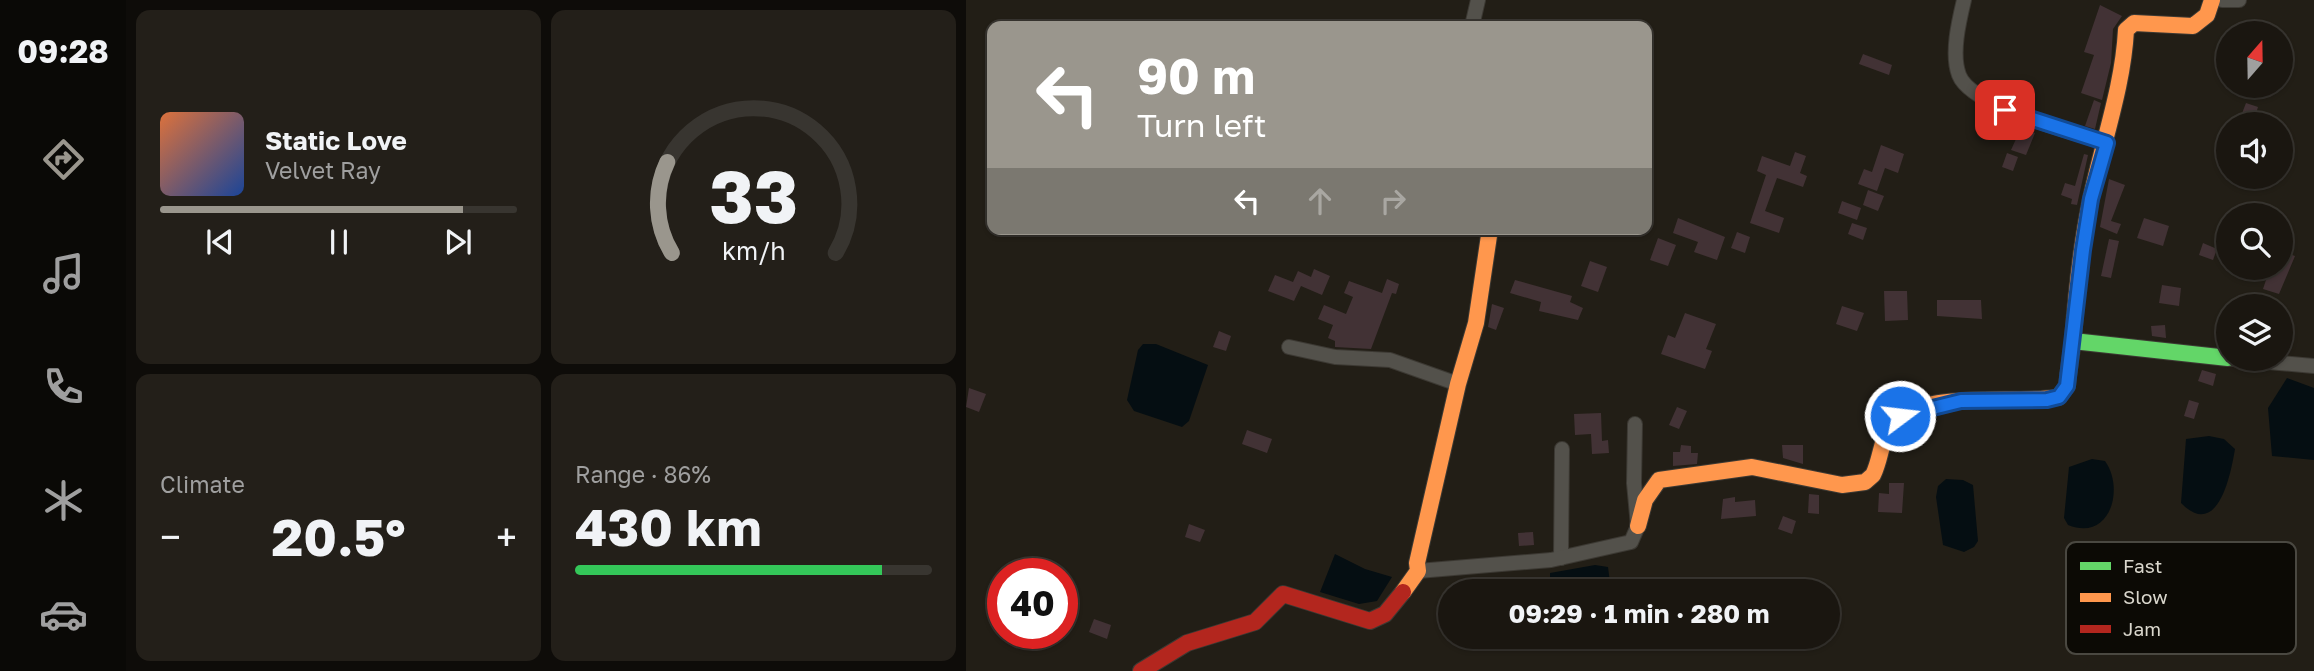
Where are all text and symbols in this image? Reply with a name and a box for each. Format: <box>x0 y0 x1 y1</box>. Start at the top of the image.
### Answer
north arrow <box>2216 21 2292 98</box>
map controls <box>2216 21 2293 371</box>
text: 09:28 <box>17 32 109 70</box>
text: 90 m <box>1137 46 1255 105</box>
icon: left <box>1022 49 1113 140</box>
pin <box>1975 80 2035 140</box>
icon: arrive <box>1986 91 2024 129</box>
text: Turn left <box>1137 106 1266 144</box>
button: sound <box>2216 112 2293 189</box>
text: Static Love <box>265 125 407 156</box>
icon: directions <box>39 135 88 184</box>
text: 33 <box>709 152 798 239</box>
text: Velvet Ray <box>265 156 381 184</box>
icon: left <box>1228 182 1266 220</box>
icon: ahead <box>1301 182 1339 220</box>
icon: right <box>1374 182 1412 220</box>
button: search <box>2216 203 2293 280</box>
icon: previous <box>201 223 239 261</box>
icon: pause <box>320 223 358 261</box>
icon: next <box>439 223 477 261</box>
text: km/h <box>722 235 785 266</box>
icon: music <box>39 249 88 298</box>
button: layers <box>2216 294 2293 371</box>
icon: phone <box>39 362 88 411</box>
position arrow <box>1863 379 1937 453</box>
text: Range · 86% <box>575 460 711 488</box>
text: Climate <box>160 470 245 498</box>
icon: climate <box>39 476 88 525</box>
text: 430 km <box>575 495 762 557</box>
text: 20.5° <box>271 505 406 567</box>
text: − <box>160 514 181 559</box>
text: + <box>496 514 517 559</box>
legend <box>2066 542 2296 654</box>
text: Fast <box>2123 554 2162 577</box>
speed limit sign: 40 <box>987 558 1078 649</box>
text: Slow <box>2123 585 2168 608</box>
icon: car <box>39 590 88 639</box>
text: 09:29 · 1 min · 280 m <box>1509 598 1769 629</box>
text: Jam <box>2123 617 2161 640</box>

